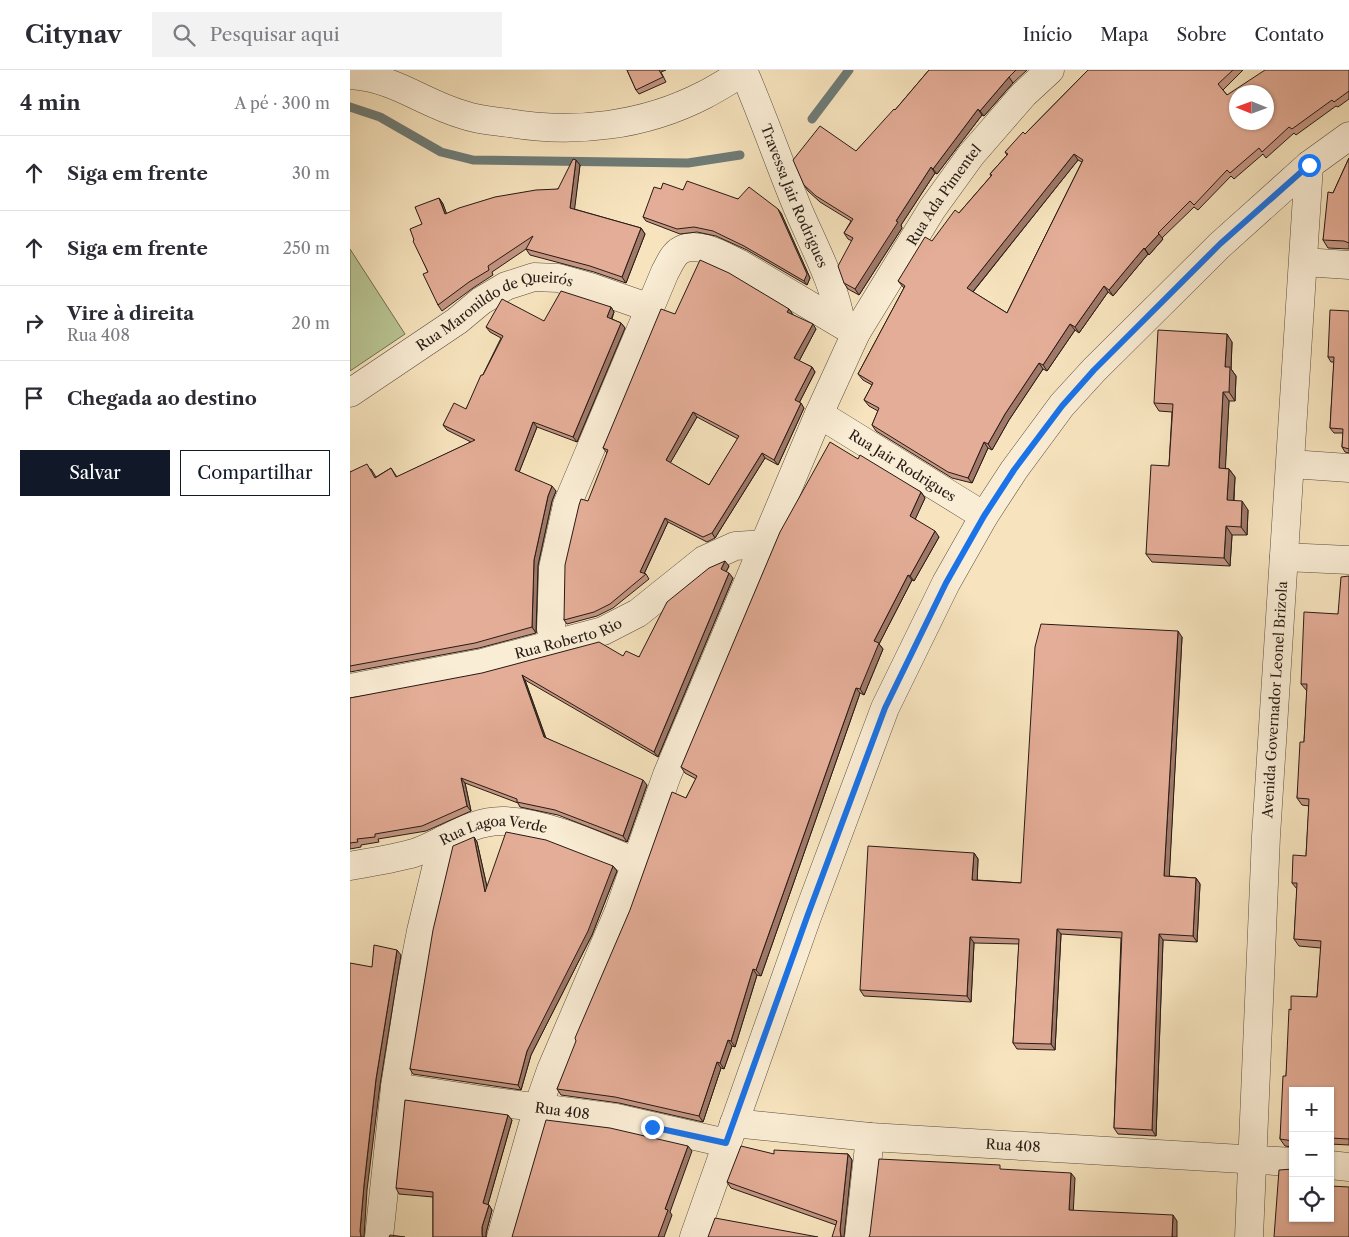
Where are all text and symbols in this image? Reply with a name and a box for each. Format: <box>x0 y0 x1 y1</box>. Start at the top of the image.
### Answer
search box <box>152 12 502 57</box>
text: Citynav <box>25 20 122 49</box>
icon: search <box>170 21 198 49</box>
text: Pesquisar aqui <box>210 23 340 46</box>
text: Início <box>1023 24 1072 46</box>
text: Mapa <box>1100 24 1148 46</box>
text: Sobre <box>1176 24 1227 46</box>
text: Contato <box>1255 24 1324 46</box>
north arrow <box>1229 85 1274 130</box>
text: 4 min <box>20 90 81 115</box>
text: A pé · 300 m <box>234 93 330 113</box>
street label: Travessa Jair Rodrigues <box>757 121 832 271</box>
street label: Rua Ada Pimentel <box>903 141 985 249</box>
route start <box>1298 154 1321 177</box>
icon: ahead <box>20 159 48 187</box>
text: Siga em frente <box>67 162 208 185</box>
text: 30 m <box>292 163 330 183</box>
icon: ahead <box>20 234 48 262</box>
text: Siga em frente <box>67 237 208 260</box>
text: 250 m <box>283 238 330 258</box>
street label: Rua Maronildo de Queirós <box>413 268 575 355</box>
text: Vire à direita <box>67 302 194 325</box>
icon: right <box>20 309 48 337</box>
text: 20 m <box>291 313 330 333</box>
text: Rua 408 <box>67 325 130 345</box>
icon: arrive <box>20 384 48 412</box>
text: Chegada ao destino <box>67 387 257 410</box>
street label: Rua Jair Rodrigues <box>845 426 959 506</box>
button: Salvar <box>20 450 170 496</box>
button: Compartilhar <box>180 450 330 496</box>
street label: Avenida Governador Leonel Brizola <box>1258 580 1291 820</box>
street label: Rua Roberto Rio <box>513 614 625 663</box>
street label: Rua Lagoa Verde <box>436 812 550 849</box>
map controls <box>1289 1087 1334 1222</box>
button: + <box>1289 1087 1334 1132</box>
street label: Rua 408 <box>534 1098 591 1123</box>
route end <box>641 1116 664 1139</box>
button: − <box>1289 1132 1334 1177</box>
street label: Rua 408 <box>985 1135 1041 1156</box>
button: locate <box>1289 1177 1334 1222</box>

